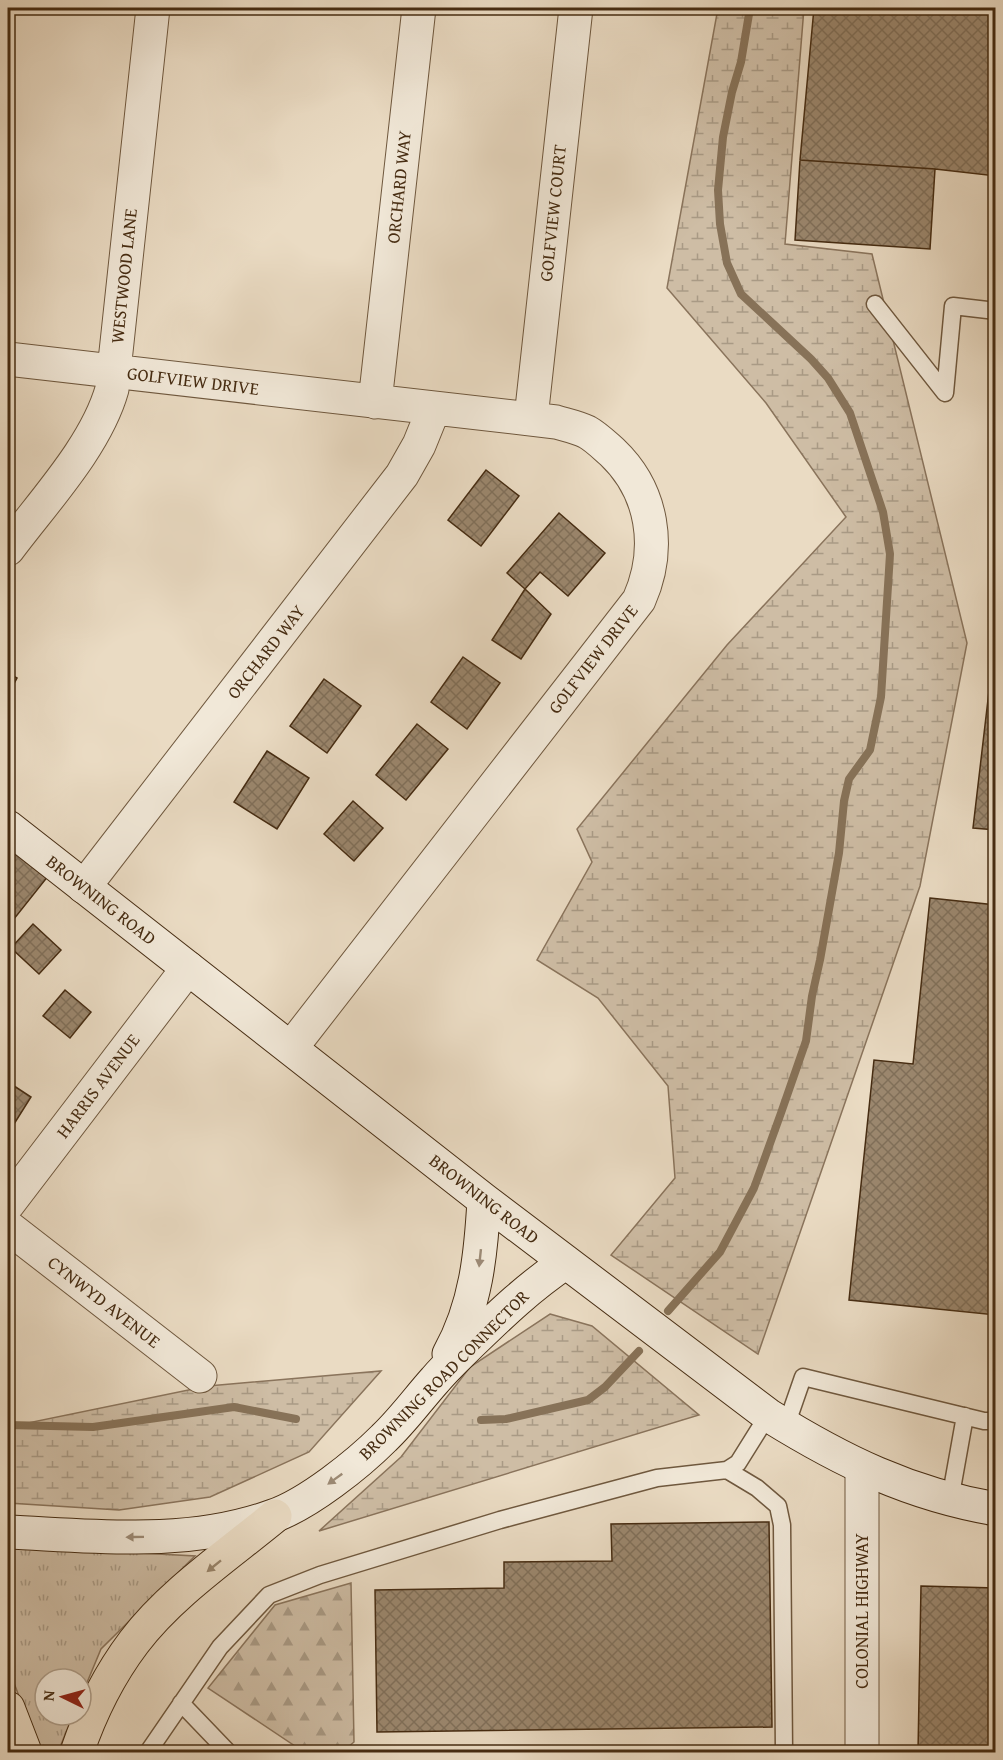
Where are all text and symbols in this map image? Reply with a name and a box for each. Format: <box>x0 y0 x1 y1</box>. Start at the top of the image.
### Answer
street label: ORCHARD WAY <box>379 129 418 245</box>
street label: GOLFVIEW COURT <box>532 143 573 283</box>
street label: WESTWOOD LANE <box>103 207 144 345</box>
street label: GOLFVIEW DRIVE <box>126 359 260 402</box>
street label: GOLFVIEW DRIVE <box>541 598 644 719</box>
street label: ORCHARD WAY <box>220 599 311 705</box>
street label: BROWNING ROAD <box>41 848 162 951</box>
street label: HARRIS AVENUE <box>49 1028 146 1144</box>
street label: BROWNING ROAD <box>424 1147 545 1250</box>
street label: CYNWYD AVENUE <box>42 1249 166 1354</box>
one-way arrow <box>475 1249 485 1268</box>
street label: BROWNING ROAD CONNECTOR <box>352 1283 536 1466</box>
one-way arrow <box>328 1473 344 1485</box>
one-way arrow <box>125 1533 144 1542</box>
street label: COLONIAL HIGHWAY <box>848 1533 875 1689</box>
one-way arrow <box>206 1560 222 1573</box>
north arrow <box>33 1667 93 1727</box>
text: N <box>36 1689 61 1702</box>

